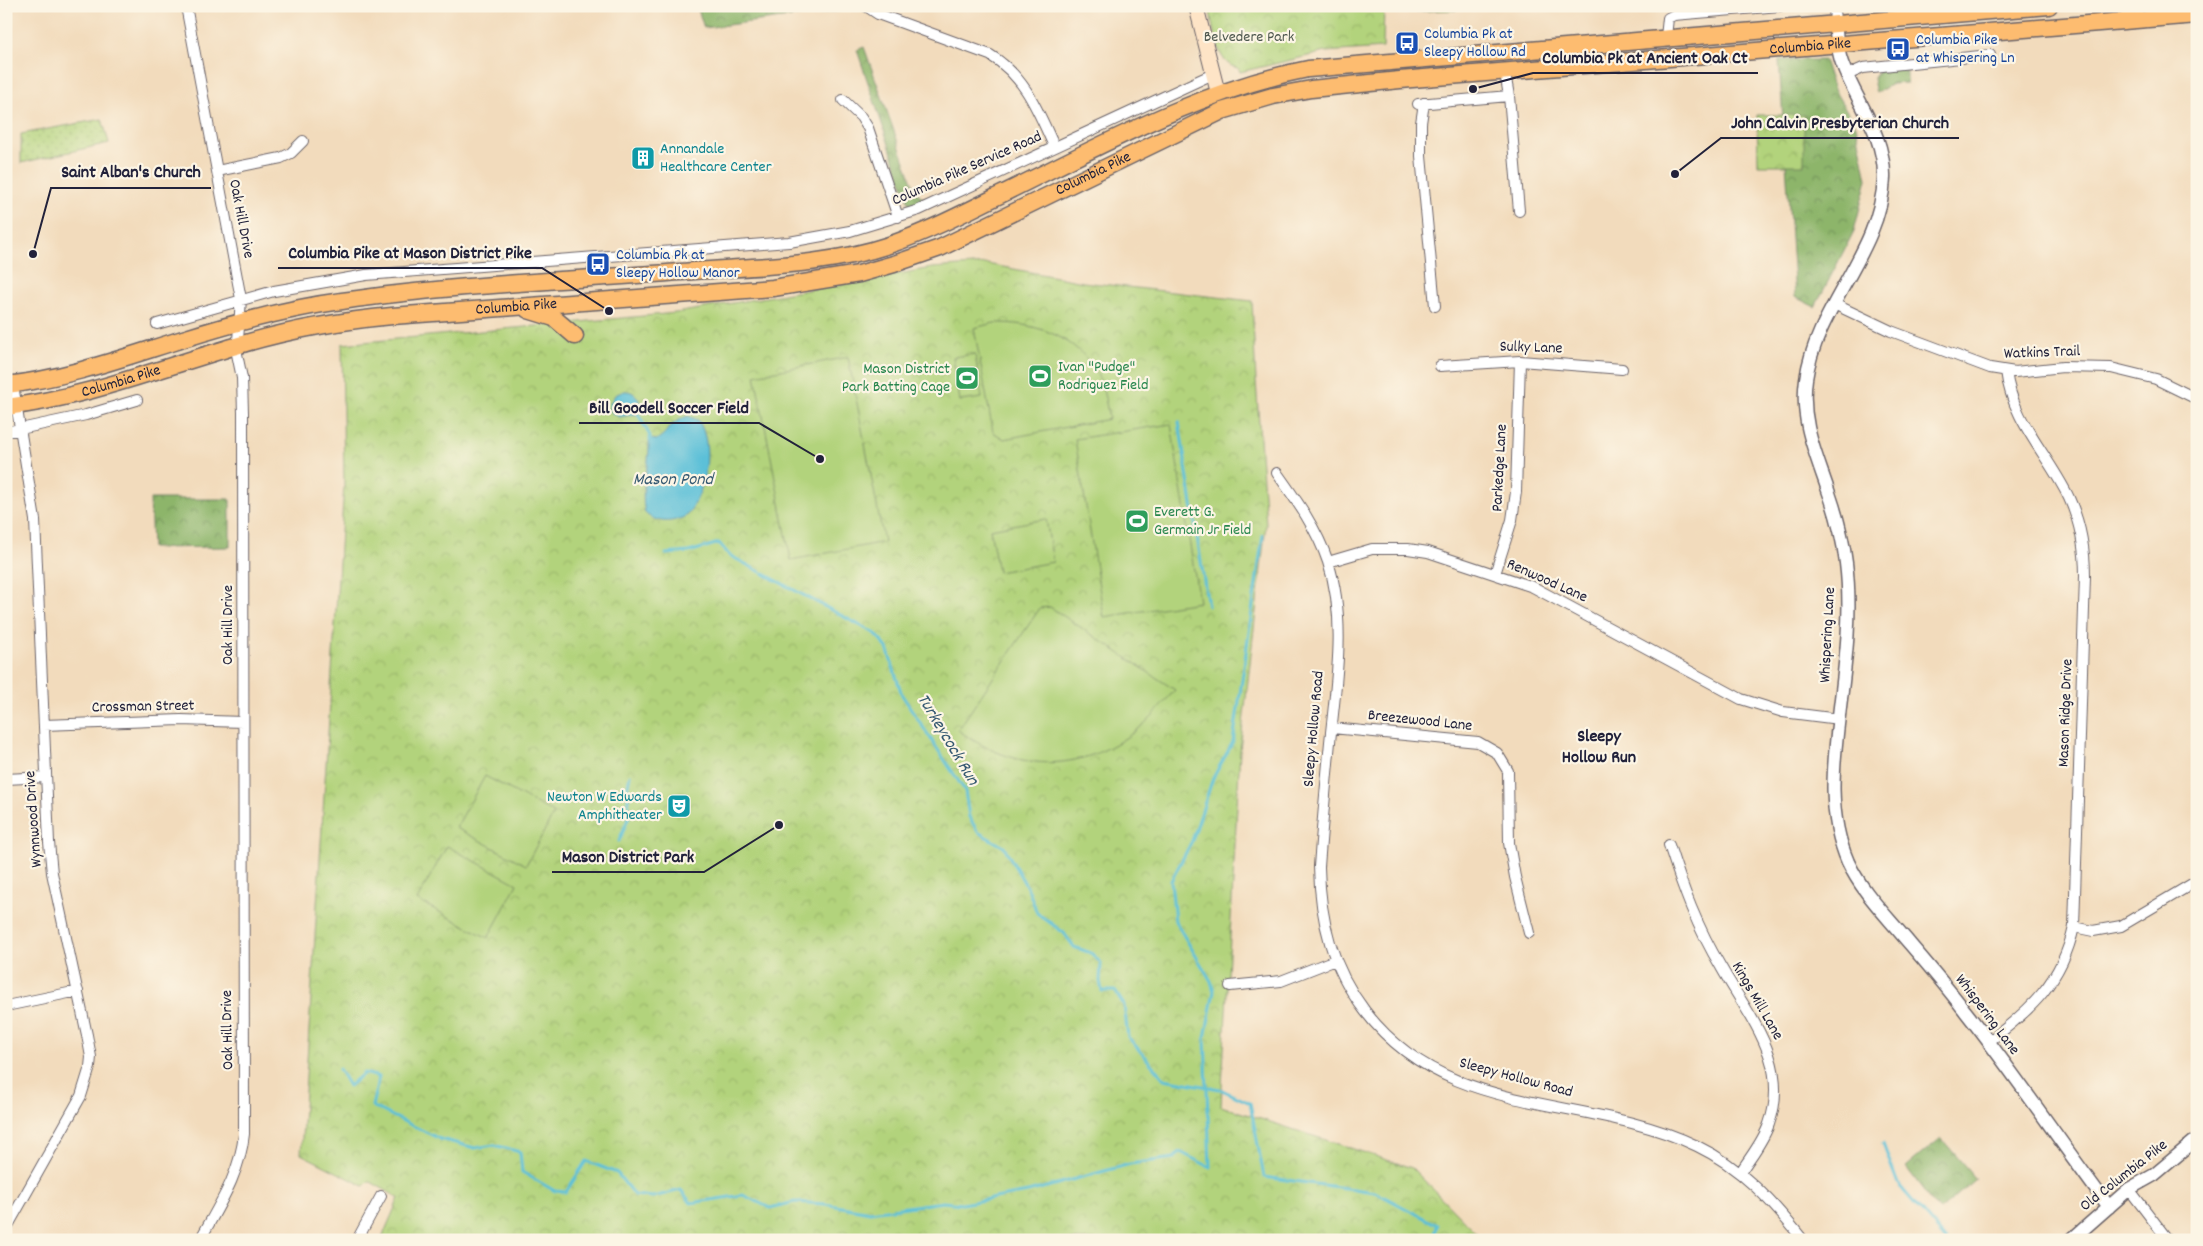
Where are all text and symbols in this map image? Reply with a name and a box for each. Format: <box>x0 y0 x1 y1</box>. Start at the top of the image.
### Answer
place label: Columbia Pk at Sleepy Hollow Rd <box>1424 23 1526 64</box>
park label: Belvedere Park <box>1204 26 1294 49</box>
place label: Columbia Pike at Whispering Ln <box>1916 29 2015 70</box>
bus stop icon: Columbia Pk at Sleepy Hollow Rd <box>1394 30 1420 56</box>
street label: Columbia Pike <box>1769 32 1852 61</box>
bus stop icon: Columbia Pike at Whispering Ln <box>1885 36 1911 62</box>
callout: Columbia Pk at Ancient Oak Ct <box>1533 40 1758 73</box>
text: Columbia Pk at Ancient Oak Ct <box>1542 47 1748 72</box>
callout: John Calvin Presbyterian Church <box>1721 105 1959 138</box>
text: John Calvin Presbyterian Church <box>1731 112 1949 137</box>
street label: Columbia Pike Service Road <box>888 126 1046 212</box>
place label: Annandale Healthcare Center <box>660 138 772 179</box>
building icon: Annandale Healthcare Center <box>630 145 656 171</box>
street label: Columbia Pike <box>1051 145 1135 202</box>
callout: Saint Alban's Church <box>51 155 211 188</box>
text: Saint Alban's Church <box>61 161 201 186</box>
street label: Oak Hill Drive <box>222 177 260 261</box>
callout: Columbia Pike at Mason District Pike <box>278 235 542 268</box>
text: Columbia Pike at Mason District Pike <box>288 242 532 267</box>
place label: Columbia Pk at Sleepy Hollow Manor <box>616 244 740 285</box>
bus stop icon: Columbia Pk at Sleepy Hollow Manor <box>585 251 611 277</box>
street label: Columbia Pike <box>475 292 558 321</box>
street label: Sulky Lane <box>1499 335 1563 361</box>
street label: Watkins Trail <box>2003 340 2081 366</box>
place label: Ivan "Pudge" Rodriguez Field <box>1058 356 1148 397</box>
place label: Mason District Park Batting Cage <box>842 358 950 399</box>
street label: Columbia Pike <box>79 359 164 404</box>
sports icon: Ivan "Pudge" Rodriguez Field <box>1027 363 1053 389</box>
sports icon: Mason District Park Batting Cage <box>954 365 980 391</box>
callout: Bill Goodell Soccer Field <box>579 390 759 423</box>
text: Bill Goodell Soccer Field <box>589 397 749 422</box>
street label: Parkedge Lane <box>1486 423 1514 513</box>
water label: Mason Pond <box>633 468 716 493</box>
place label: Everett G. Germain Jr Field <box>1154 501 1251 542</box>
sports icon: Everett G. Germain Jr Field <box>1124 508 1150 534</box>
street label: Renwood Lane <box>1503 553 1591 609</box>
street label: Oak Hill Drive <box>217 585 240 665</box>
street label: Whispering Lane <box>1814 586 1842 684</box>
street label: Mason Ridge Drive <box>2053 658 2079 768</box>
street label: Sleepy Hollow Road <box>1297 670 1331 788</box>
water label: Turkeycock Run <box>910 689 985 791</box>
street label: Crossman Street <box>91 695 195 719</box>
street label: Breezewood Lane <box>1367 704 1473 738</box>
district label: Sleepy Hollow Run <box>1562 725 1636 771</box>
street label: Wynnwood Drive <box>19 770 49 868</box>
place label: Newton W Edwards Amphitheater <box>547 786 662 827</box>
theatre icon: Newton W Edwards Amphitheater <box>666 793 692 819</box>
callout: Mason District Park <box>552 839 704 872</box>
text: Mason District Park <box>562 846 695 871</box>
street label: Kings Mill Lane <box>1725 957 1789 1045</box>
street label: Whispering Lane <box>1949 970 2025 1060</box>
street label: Oak Hill Drive <box>216 990 240 1070</box>
street label: Sleepy Hollow Road <box>1457 1052 1575 1104</box>
street label: Old Columbia Pike <box>2075 1134 2173 1218</box>

